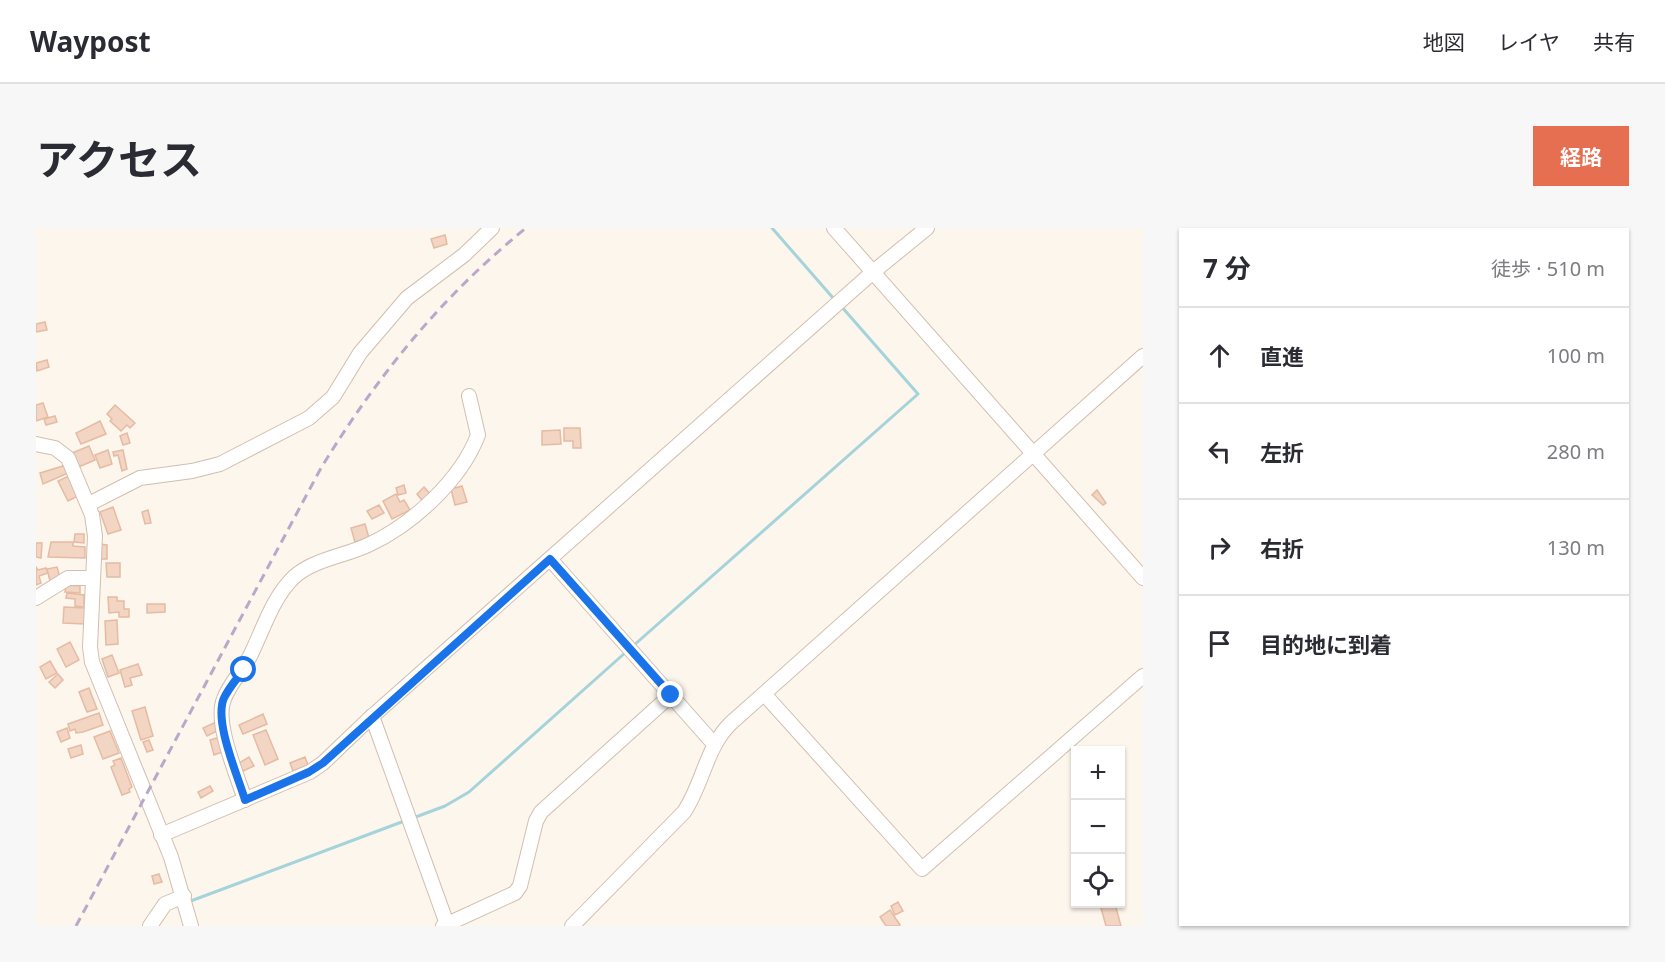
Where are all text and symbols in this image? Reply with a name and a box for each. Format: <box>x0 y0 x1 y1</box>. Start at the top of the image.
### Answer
text: Waypost <box>30 22 151 60</box>
text: 地図 <box>1423 28 1465 56</box>
text: レイヤ <box>1498 28 1560 56</box>
text: 共有 <box>1593 28 1635 56</box>
button: 経路 <box>1533 126 1629 186</box>
text: アクセス <box>36 130 202 187</box>
text: 7 分 <box>1203 250 1251 286</box>
text: 徒歩 · 510 m <box>1491 255 1605 282</box>
icon: ahead <box>1203 339 1236 372</box>
text: 直進 <box>1260 341 1304 371</box>
text: 100 m <box>1547 342 1605 369</box>
icon: left <box>1203 435 1236 468</box>
text: 左折 <box>1260 437 1304 467</box>
text: 280 m <box>1547 438 1605 465</box>
icon: right <box>1203 531 1236 564</box>
text: 右折 <box>1260 533 1304 563</box>
text: 130 m <box>1547 534 1605 561</box>
icon: arrive <box>1203 627 1236 660</box>
text: 目的地に到着 <box>1260 629 1392 659</box>
route start <box>230 656 256 682</box>
route end <box>657 681 683 707</box>
map controls <box>1071 746 1125 908</box>
button: + <box>1071 746 1125 800</box>
button: − <box>1071 800 1125 854</box>
button: locate <box>1071 854 1125 908</box>

